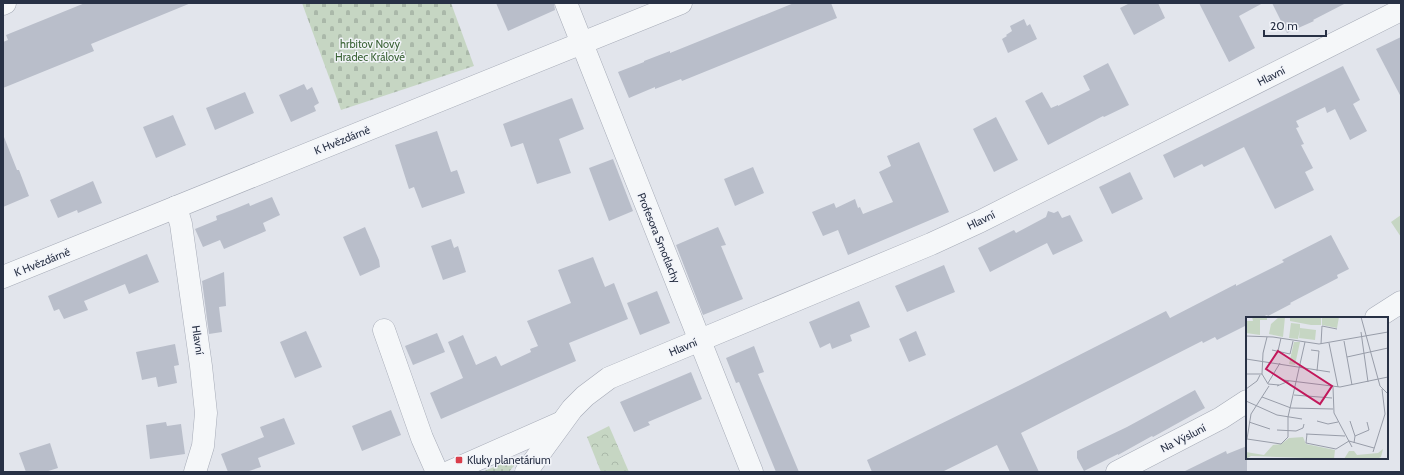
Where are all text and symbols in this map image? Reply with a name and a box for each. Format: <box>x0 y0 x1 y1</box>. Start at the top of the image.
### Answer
scale bar <box>1264 12 1326 38</box>
text: 20 m <box>1270 18 1298 33</box>
park label: hrbitov Nový Hradec Králové <box>335 37 405 64</box>
street label: Hlavní <box>1255 63 1288 89</box>
street label: K Hvězdárně <box>312 122 372 158</box>
street label: Profesora Smotlachy <box>634 191 684 286</box>
street label: Hlavní <box>965 207 998 233</box>
street label: K Hvězdárně <box>12 244 72 280</box>
inset map <box>1246 317 1388 459</box>
street label: Hlavní <box>189 325 207 356</box>
street label: Hlavní <box>667 335 700 359</box>
street label: Na Výsluní <box>1158 420 1209 455</box>
place label: Kluky planetárium <box>467 453 551 467</box>
marker: Kluky planetárium <box>454 455 464 465</box>

